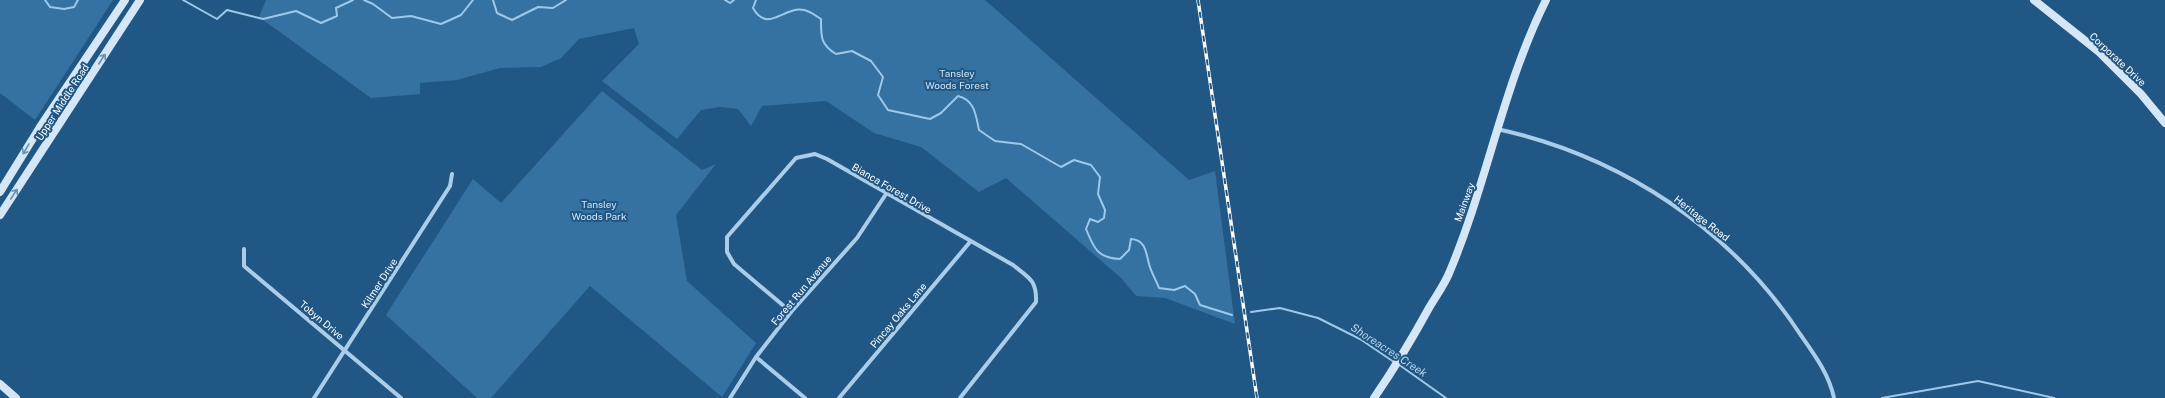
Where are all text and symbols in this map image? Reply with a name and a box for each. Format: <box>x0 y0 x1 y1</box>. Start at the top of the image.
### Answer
street label: Corporate Drive <box>2087 30 2149 88</box>
one-way arrow <box>98 54 106 65</box>
street label: Upper Middle Road <box>33 61 91 142</box>
park label: Tansley Woods Forest <box>925 67 989 91</box>
one-way arrow <box>22 143 30 155</box>
street label: Bianca Forest Drive <box>850 160 934 216</box>
street label: Mainway <box>1451 180 1477 223</box>
one-way arrow <box>9 189 18 200</box>
street label: Heritage Road <box>1672 193 1732 243</box>
park label: Tansley Woods Park <box>571 198 627 222</box>
street label: Forest Run Avenue <box>768 252 834 327</box>
street label: Kilmer Drive <box>358 256 400 310</box>
street label: Pincay Oaks Lane <box>867 280 929 350</box>
street label: Tobyn Drive <box>297 298 347 342</box>
water label: Shoreacres Creek <box>1349 321 1429 379</box>

